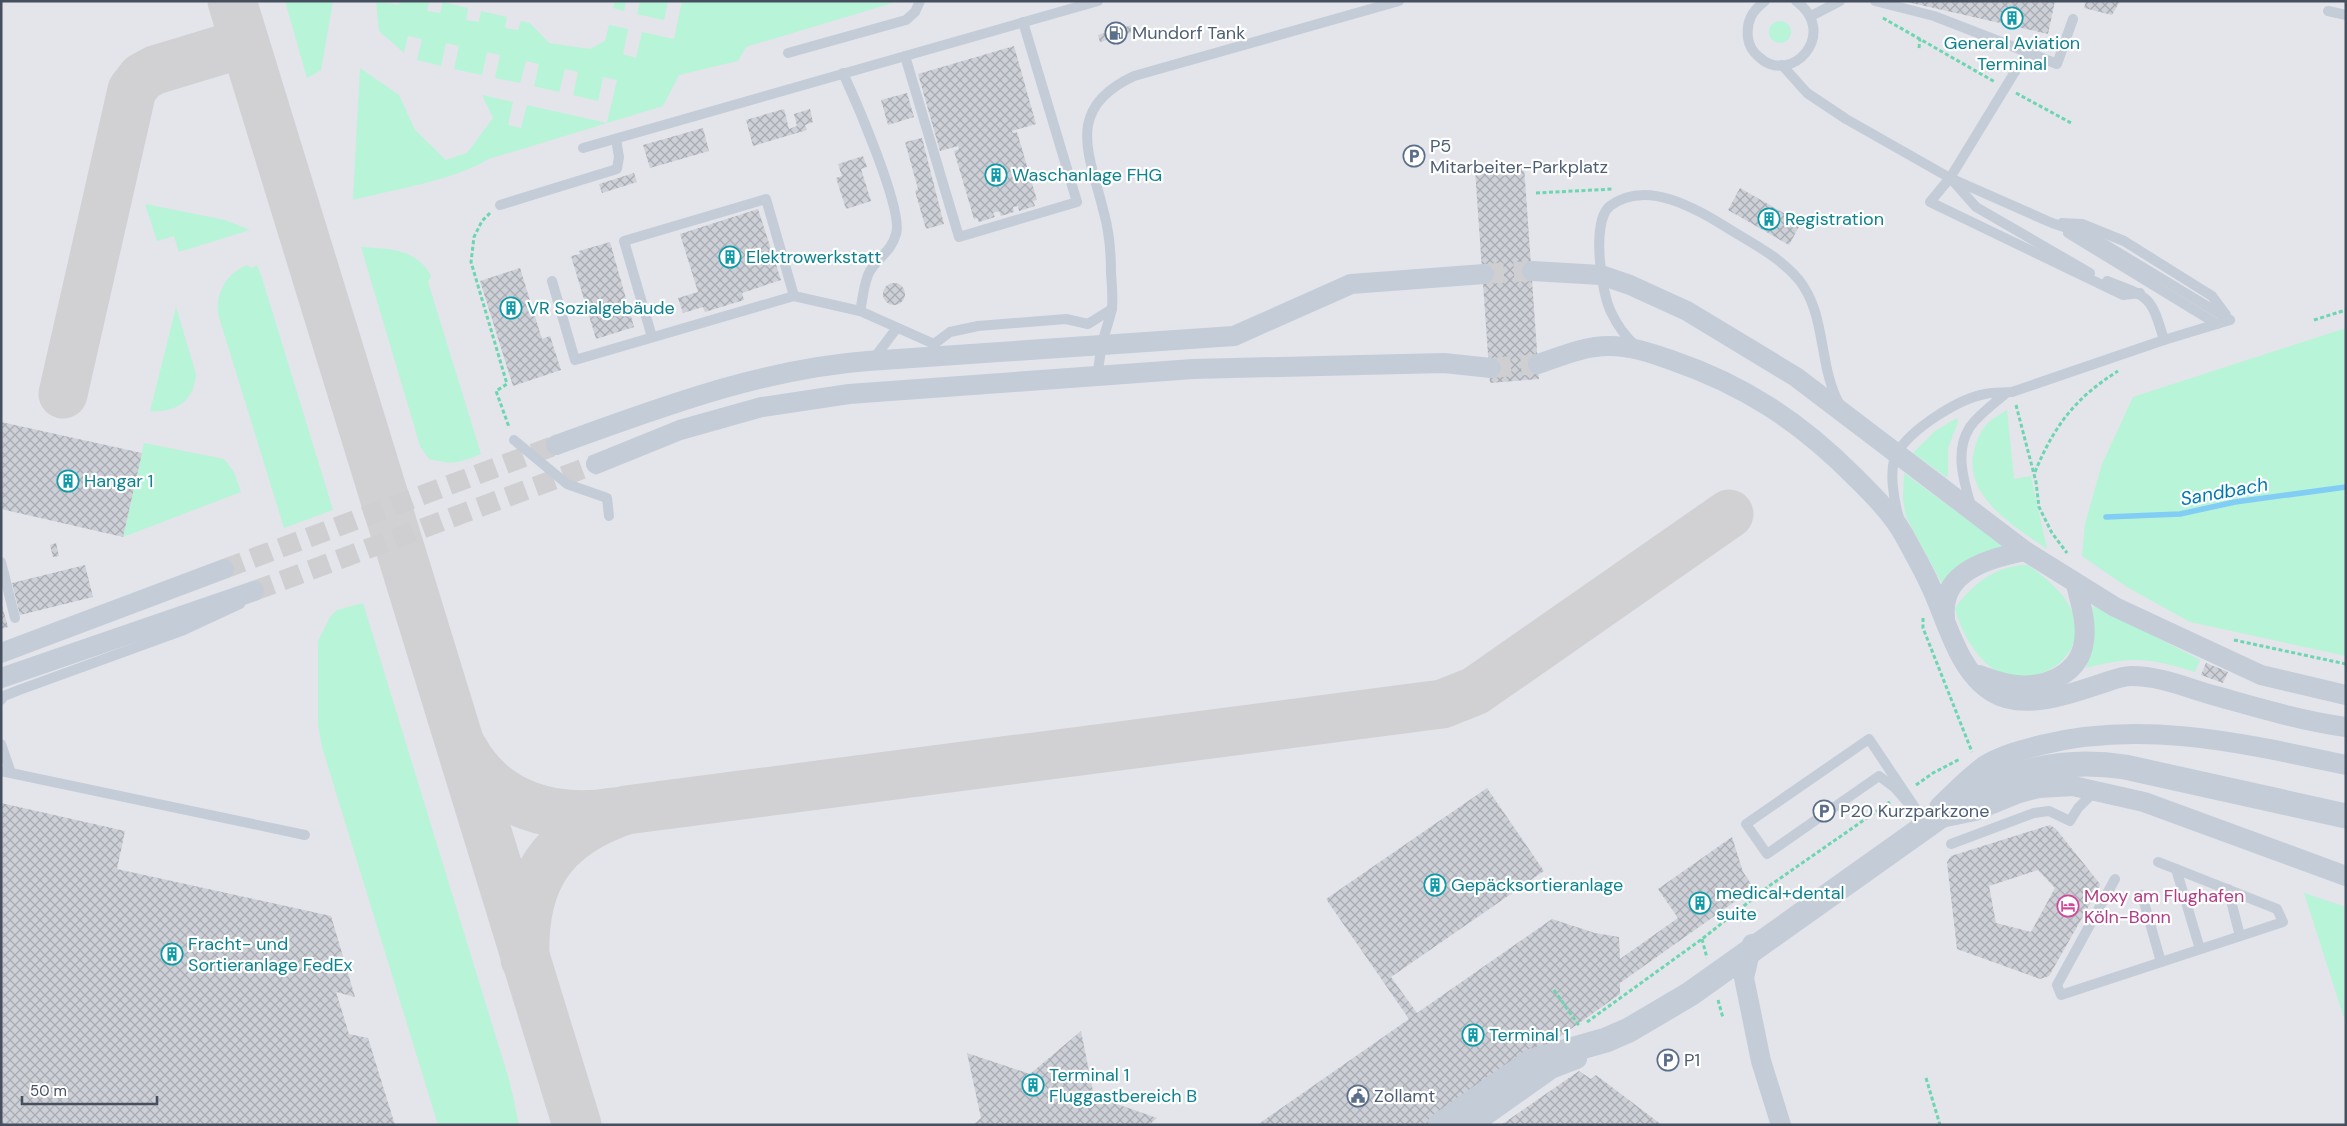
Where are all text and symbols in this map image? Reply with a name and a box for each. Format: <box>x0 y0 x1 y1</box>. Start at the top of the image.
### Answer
building icon: General Aviation Terminal <box>2000 6 2024 30</box>
fuel station icon: Mundorf Tank <box>1104 21 1128 45</box>
place label: Mundorf Tank <box>1132 21 1245 45</box>
place label: General Aviation Terminal <box>1944 31 2080 76</box>
place label: P5 Mitarbeiter-Parkplatz <box>1430 134 1608 179</box>
parking icon: P5 Mitarbeiter-Parkplatz <box>1402 144 1426 168</box>
building icon: Waschanlage FHG <box>984 163 1008 187</box>
place label: Waschanlage FHG <box>1012 163 1162 187</box>
building icon: Registration <box>1757 207 1781 231</box>
place label: Registration <box>1785 207 1884 231</box>
building icon: Elektrowerkstatt <box>718 245 742 269</box>
place label: Elektrowerkstatt <box>746 245 881 269</box>
building icon: VR Sozialgebäude <box>499 296 523 320</box>
place label: VR Sozialgebäude <box>527 296 675 320</box>
building icon: Hangar 1 <box>56 469 80 493</box>
place label: Hangar 1 <box>84 469 153 493</box>
water label: Sandbach <box>2178 471 2270 511</box>
parking icon: P20 Kurzparkzone <box>1812 799 1836 823</box>
place label: P20 Kurzparkzone <box>1840 799 1989 823</box>
building icon: Gepäcksortieranlage <box>1423 873 1447 897</box>
place label: Gepäcksortieranlage <box>1451 873 1623 897</box>
place label: medical+dental suite <box>1716 881 1845 926</box>
place label: Moxy am Flughafen Köln-Bonn <box>2084 884 2244 929</box>
building icon: medical+dental suite <box>1688 891 1712 915</box>
hotel icon: Moxy am Flughafen Köln-Bonn <box>2056 894 2080 918</box>
place label: Fracht- und Sortieranlage FedEx <box>188 932 353 977</box>
building icon: Fracht- und Sortieranlage FedEx <box>160 942 184 966</box>
building icon: Terminal 1 <box>1461 1023 1485 1047</box>
place label: Terminal 1 <box>1489 1023 1569 1047</box>
parking icon: P1 <box>1656 1048 1680 1072</box>
place label: P1 <box>1684 1048 1700 1072</box>
place label: Terminal 1 Fluggastbereich B <box>1049 1063 1197 1108</box>
building icon: Terminal 1 Fluggastbereich B <box>1021 1073 1045 1097</box>
scale bar <box>22 1074 158 1106</box>
text: 50 m <box>30 1081 67 1101</box>
public building icon: Zollamt <box>1346 1084 1370 1108</box>
place label: Zollamt <box>1374 1084 1435 1108</box>

